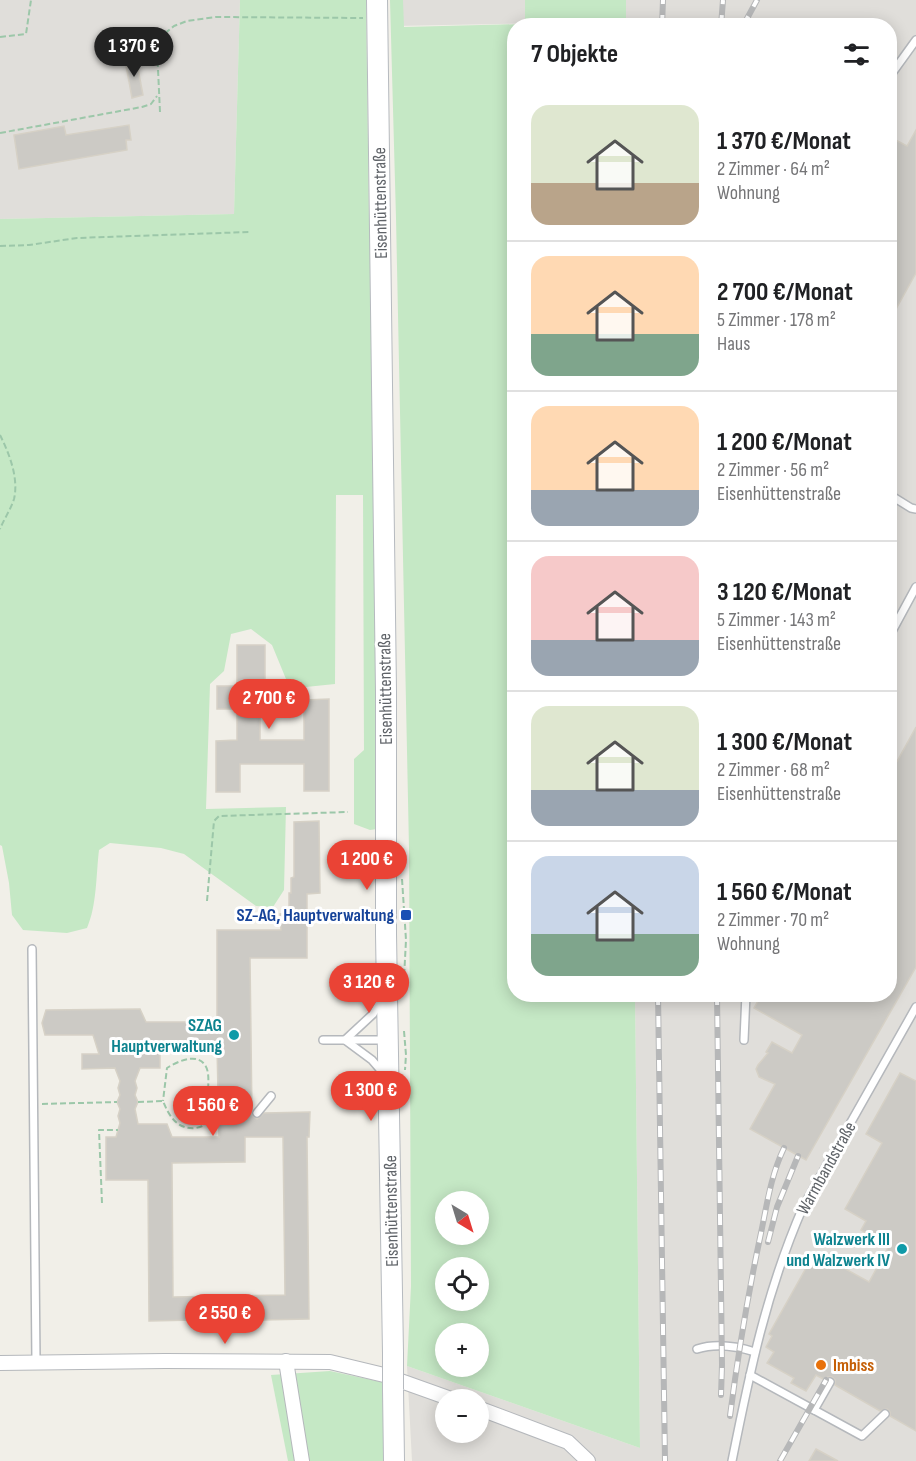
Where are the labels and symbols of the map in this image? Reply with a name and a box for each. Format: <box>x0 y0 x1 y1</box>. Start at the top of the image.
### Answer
pin: 1 370 € <box>79 27 189 78</box>
street label: Eisenhüttenstraße <box>369 147 392 259</box>
street label: Eisenhüttenstraße <box>374 633 397 745</box>
pin: 2 700 € <box>214 679 324 730</box>
pin: 1 200 € <box>312 840 422 891</box>
place label: SZ-AG, Hauptverwaltung <box>237 905 394 926</box>
marker: SZ-AG, Hauptverwaltung <box>399 908 413 922</box>
pin: 3 120 € <box>314 963 424 1014</box>
place label: SZAG Hauptverwaltung <box>111 1015 222 1057</box>
marker: SZAG Hauptverwaltung <box>227 1028 241 1042</box>
pin: 1 300 € <box>316 1071 426 1122</box>
pin: 1 560 € <box>158 1086 268 1137</box>
street label: Warmbandstraße <box>792 1118 861 1218</box>
street label: Eisenhüttenstraße <box>380 1155 403 1267</box>
north arrow <box>435 1191 489 1245</box>
place label: Walzwerk III und Walzwerk IV <box>786 1229 890 1271</box>
marker: Walzwerk III und Walzwerk IV <box>895 1242 909 1256</box>
pin: 2 550 € <box>170 1294 280 1345</box>
place label: Imbiss <box>833 1355 874 1376</box>
marker: Imbiss <box>814 1358 828 1372</box>

